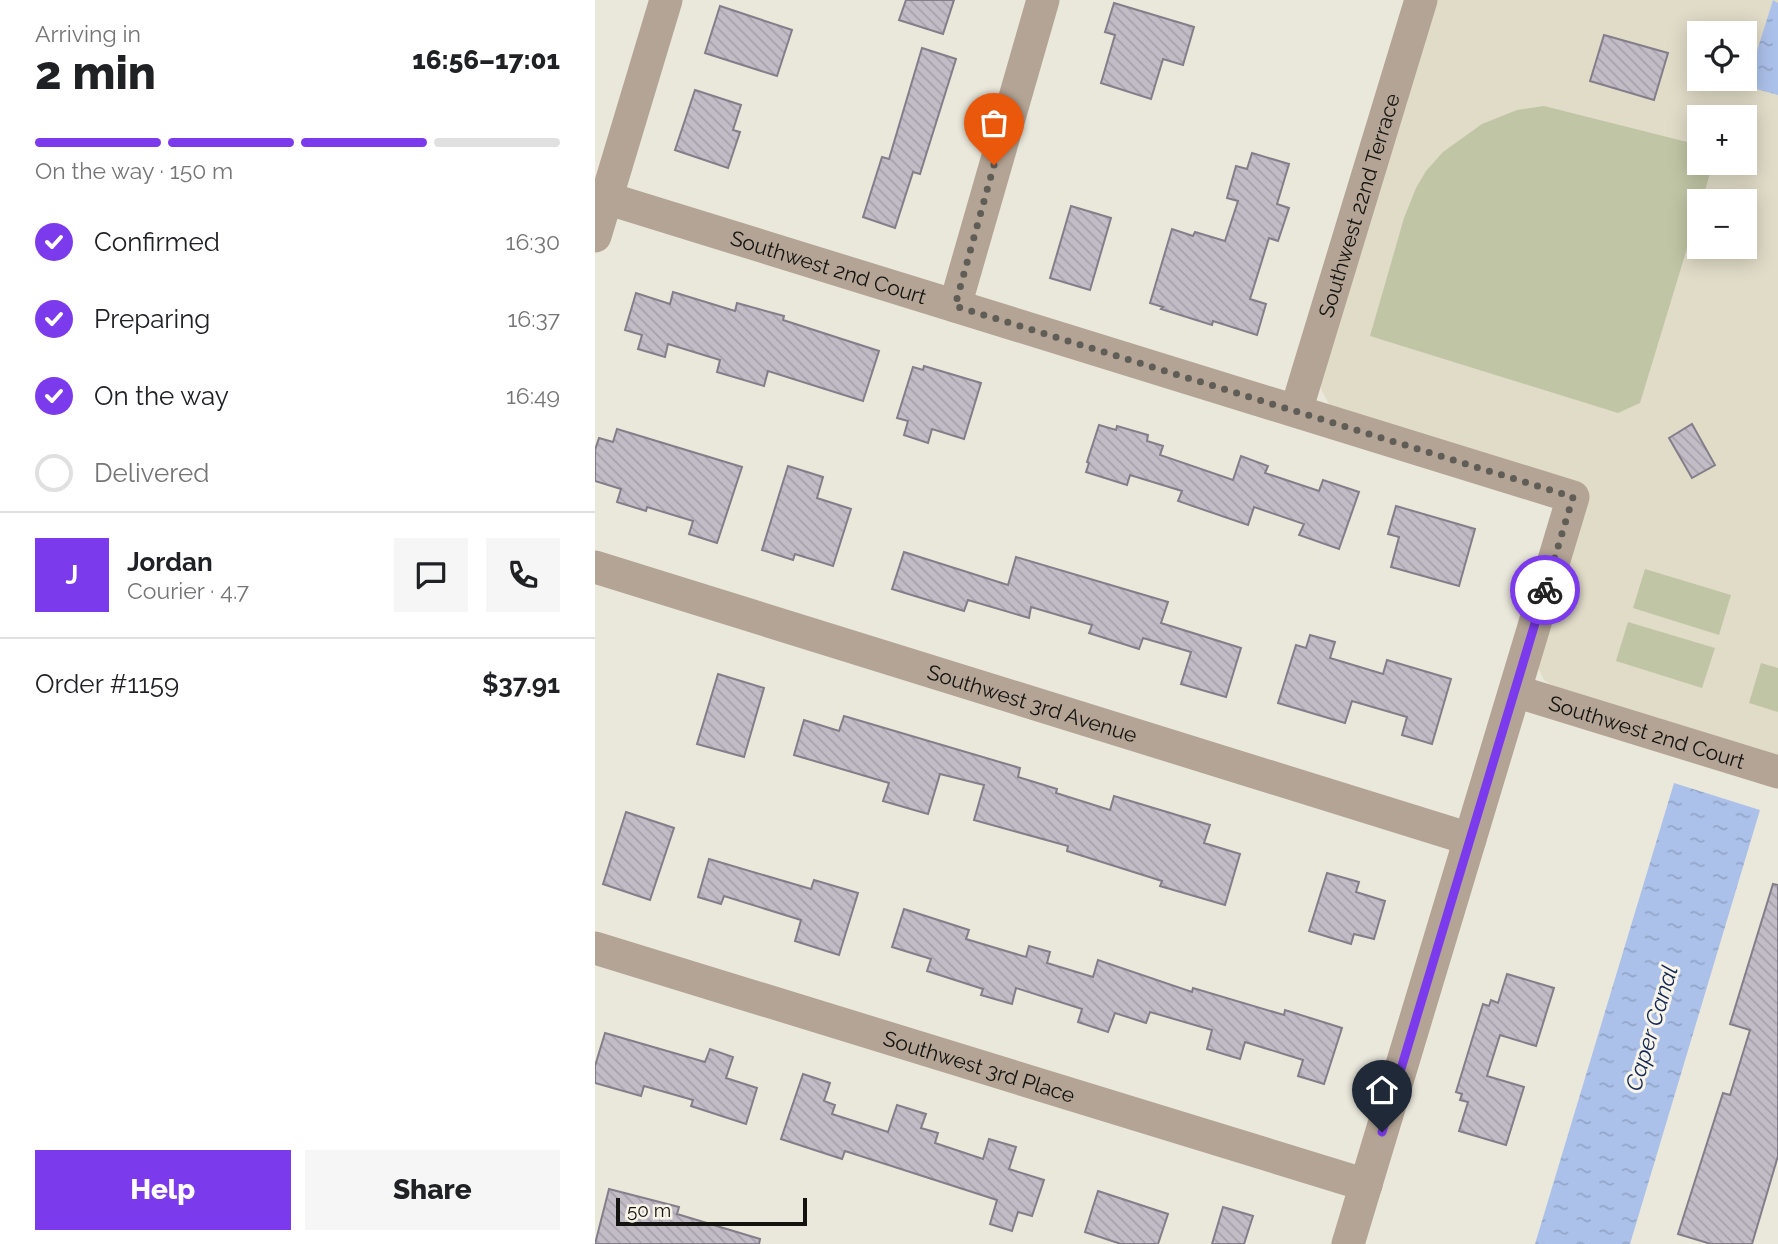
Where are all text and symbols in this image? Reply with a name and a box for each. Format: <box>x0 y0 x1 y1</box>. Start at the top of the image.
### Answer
text: Arriving in <box>35 20 141 47</box>
map controls <box>1687 21 1757 259</box>
button: locate <box>1687 21 1757 91</box>
text: 16:56–17:01 <box>412 45 560 75</box>
text: 2 min <box>35 46 156 100</box>
street label: Southwest 22nd Terrace <box>1313 90 1404 320</box>
pin <box>964 93 1024 165</box>
icon: bag <box>975 104 1013 142</box>
button: + <box>1687 105 1757 175</box>
text: On the way · 150 m <box>35 157 233 184</box>
button: − <box>1687 189 1757 259</box>
icon: check <box>35 223 73 261</box>
street label: Southwest 2nd Court <box>728 225 930 309</box>
text: Confirmed <box>94 227 220 257</box>
text: 16:30 <box>506 228 560 255</box>
icon: check <box>35 300 73 338</box>
text: Preparing <box>94 304 210 334</box>
text: 16:37 <box>507 305 560 332</box>
icon: check <box>35 377 73 415</box>
text: On the way <box>94 381 229 411</box>
text: 16:49 <box>506 382 560 409</box>
text: Delivered <box>94 458 209 488</box>
button: chat <box>394 538 468 612</box>
button: phone <box>486 538 560 612</box>
text: Jordan <box>127 547 213 577</box>
courier <box>1510 555 1580 625</box>
text: J <box>66 560 78 590</box>
icon: bike <box>1526 571 1564 609</box>
text: Courier · 4.7 <box>127 577 249 604</box>
street label: Southwest 3rd Avenue <box>924 659 1140 747</box>
text: Order #1159 <box>35 669 179 699</box>
text: $37.91 <box>482 669 560 699</box>
street label: Southwest 2nd Court <box>1546 690 1748 774</box>
water label: Caper Canal <box>1619 962 1683 1094</box>
street label: Southwest 3rd Place <box>880 1025 1078 1107</box>
pin <box>1352 1060 1412 1132</box>
icon: home <box>1363 1071 1401 1109</box>
button: Help <box>35 1150 291 1230</box>
button: Share <box>305 1150 560 1230</box>
scale bar <box>616 1195 807 1227</box>
text: 50 m <box>627 1199 671 1221</box>

